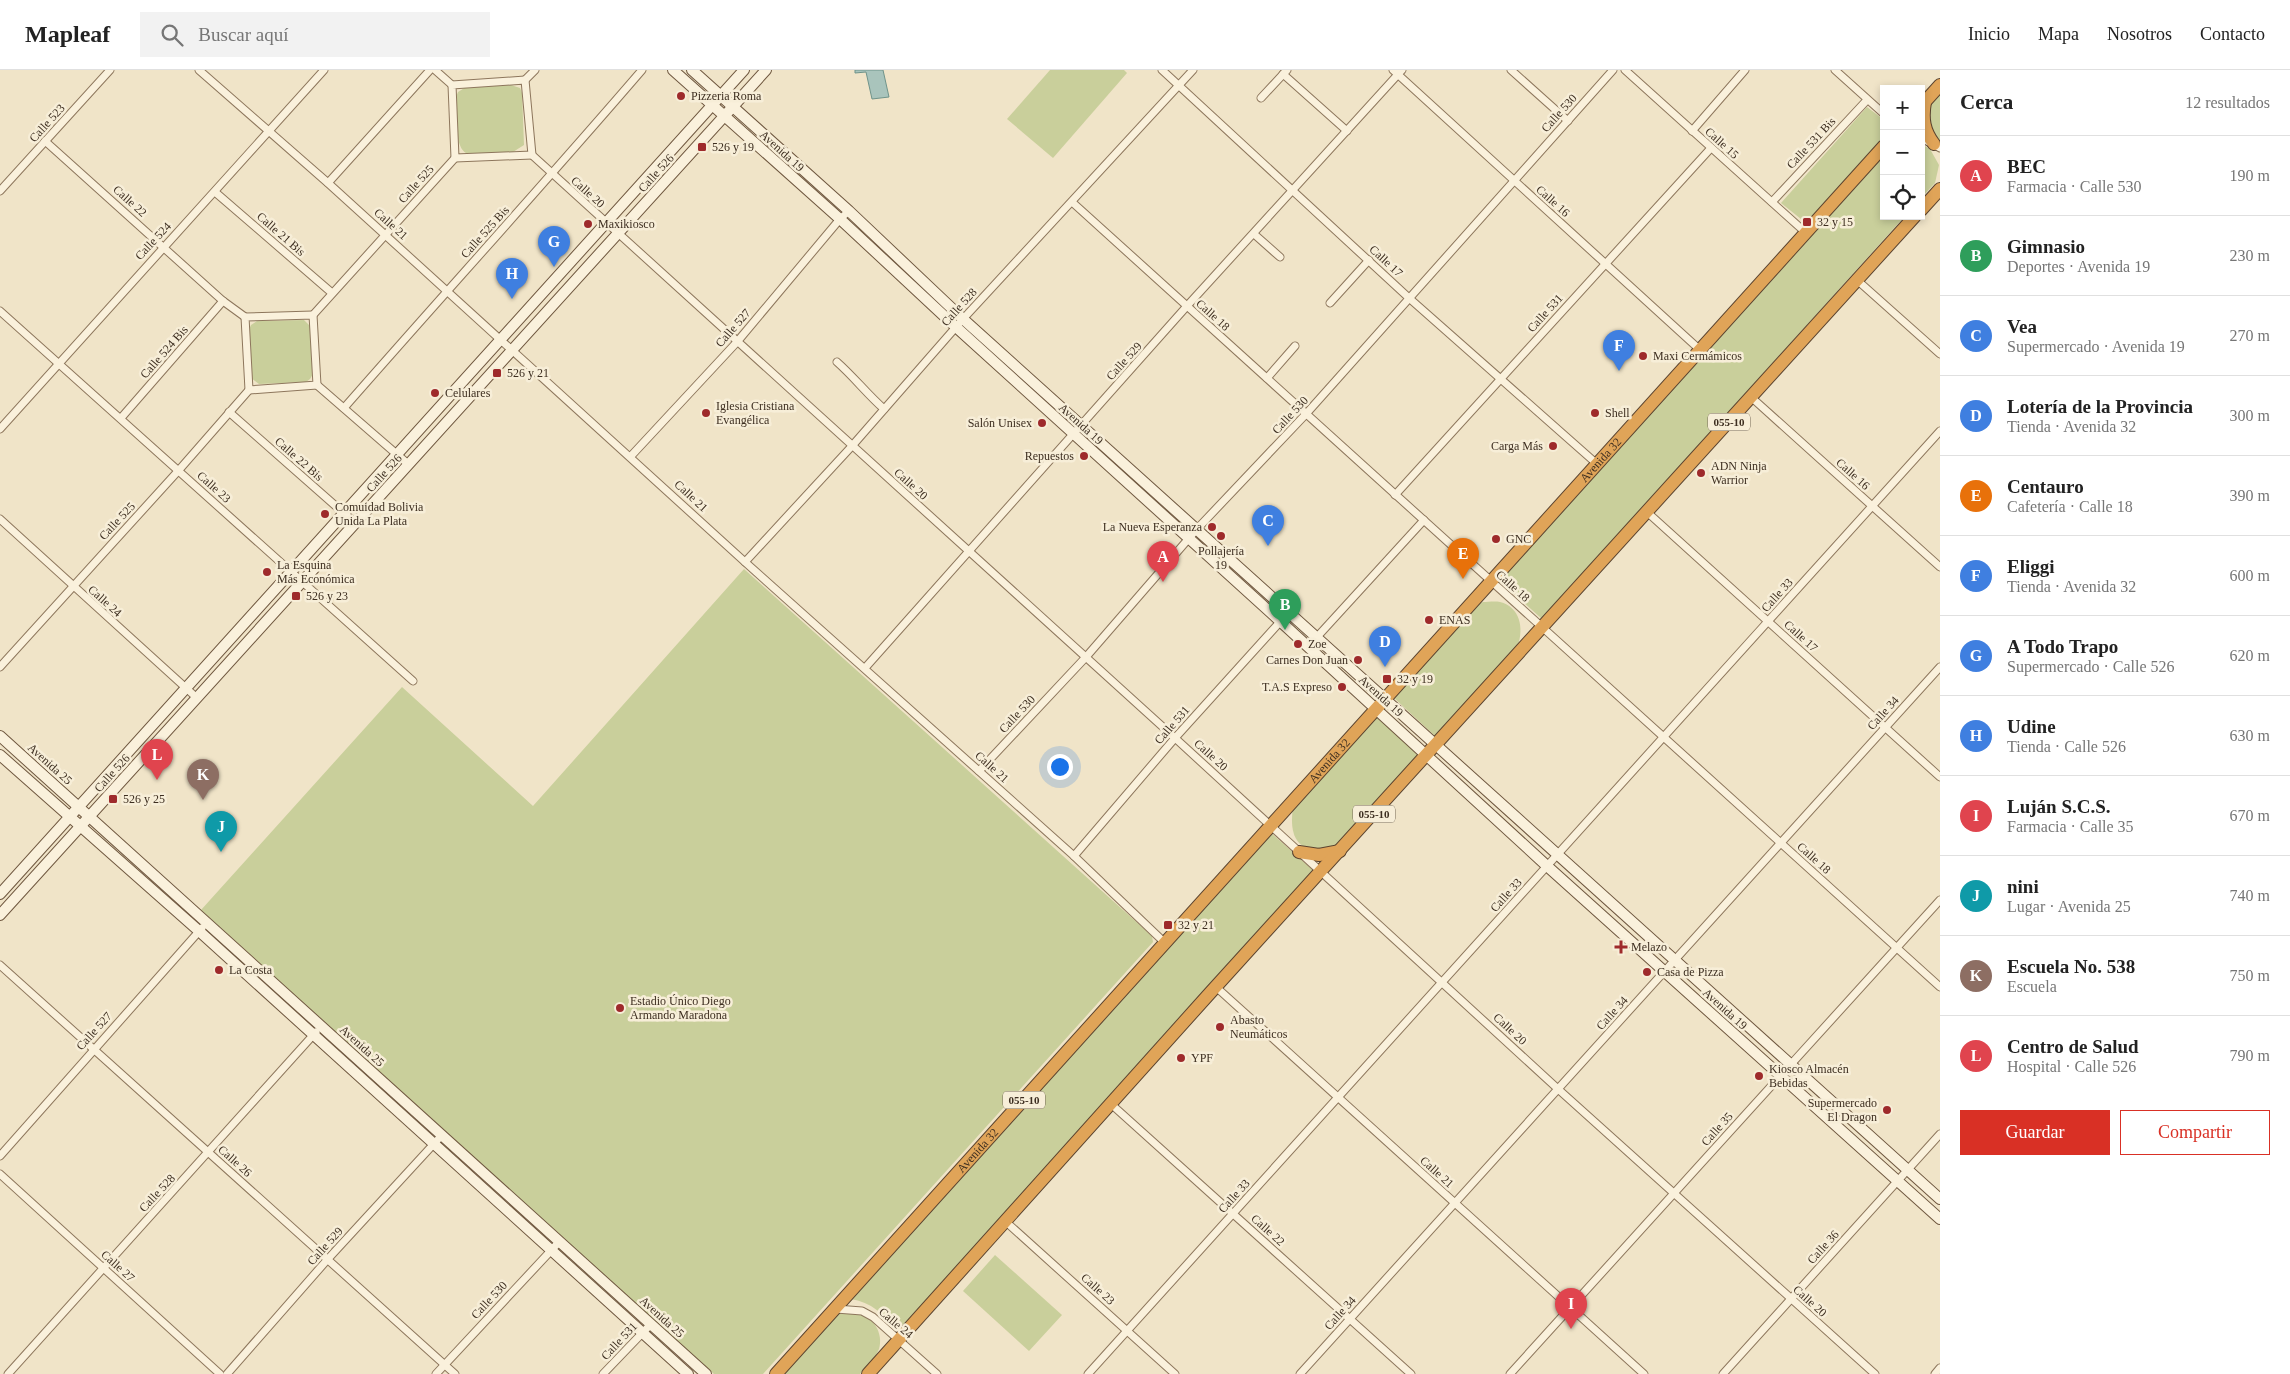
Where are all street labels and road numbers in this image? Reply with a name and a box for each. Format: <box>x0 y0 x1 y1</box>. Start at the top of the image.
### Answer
street label: Calle 530 <box>1538 91 1580 135</box>
street label: Calle 523 <box>26 101 68 145</box>
street label: Calle 531 Bis <box>1784 114 1839 172</box>
street label: Calle 15 <box>1702 124 1742 162</box>
street label: Avenida 19 <box>757 127 807 175</box>
street label: Calle 526 <box>635 151 677 195</box>
street label: Calle 525 <box>395 162 437 206</box>
street label: Calle 20 <box>568 173 608 211</box>
street label: Calle 22 <box>110 182 150 220</box>
street label: Calle 16 <box>1533 182 1573 220</box>
street label: Calle 525 Bis <box>458 203 512 261</box>
street label: Calle 21 <box>371 205 411 243</box>
street label: Calle 21 Bis <box>254 209 308 259</box>
street label: Calle 524 <box>132 219 174 263</box>
street label: Calle 17 <box>1366 242 1406 280</box>
street label: Calle 528 <box>938 285 980 329</box>
street label: Calle 531 <box>1524 291 1566 335</box>
street label: Calle 18 <box>1193 296 1233 334</box>
street label: Calle 527 <box>713 306 753 350</box>
street label: Calle 524 Bis <box>137 323 191 381</box>
street label: Calle 529 <box>1103 339 1145 383</box>
street label: Calle 530 <box>1269 393 1311 437</box>
street label: Avenida 19 <box>1056 400 1106 448</box>
road number: 055-10 <box>1708 414 1750 431</box>
street label: Calle 22 Bis <box>272 434 326 484</box>
street label: Avenida 32 <box>1577 435 1624 485</box>
street label: Calle 526 <box>363 451 405 495</box>
street label: Calle 16 <box>1833 455 1873 493</box>
street label: Calle 20 <box>891 465 931 503</box>
street label: Calle 23 <box>194 468 234 506</box>
street label: Calle 21 <box>671 477 711 515</box>
street label: Calle 525 <box>96 499 138 543</box>
street label: Calle 18 <box>1493 567 1533 605</box>
street label: Calle 33 <box>1758 575 1796 615</box>
street label: Calle 24 <box>85 582 125 620</box>
street label: Calle 17 <box>1781 617 1821 655</box>
street label: Avenida 19 <box>1356 672 1406 720</box>
street label: Calle 530 <box>996 692 1038 736</box>
street label: Calle 34 <box>1864 693 1902 733</box>
street label: Calle 531 <box>1152 703 1192 747</box>
street label: Calle 20 <box>1191 736 1231 774</box>
street label: Avenida 32 <box>1306 736 1353 786</box>
street label: Avenida 25 <box>25 740 75 788</box>
street label: Calle 21 <box>972 748 1012 786</box>
street label: Calle 526 <box>91 751 133 795</box>
road number: 055-10 <box>1353 806 1395 822</box>
street label: Calle 18 <box>1794 839 1834 877</box>
street label: Calle 33 <box>1487 875 1525 915</box>
street label: Avenida 19 <box>1700 985 1750 1033</box>
street label: Calle 34 <box>1593 993 1631 1033</box>
street label: Calle 527 <box>73 1009 115 1053</box>
street label: Calle 20 <box>1490 1010 1530 1048</box>
street label: Avenida 25 <box>337 1022 387 1070</box>
road number: 055-10 <box>1003 1092 1045 1108</box>
street label: Calle 35 <box>1698 1109 1736 1149</box>
street label: Avenida 32 <box>954 1125 1001 1176</box>
street label: Calle 26 <box>215 1142 255 1180</box>
street label: Calle 21 <box>1417 1153 1457 1191</box>
street label: Calle 528 <box>136 1171 178 1215</box>
street label: Calle 33 <box>1215 1176 1253 1216</box>
street label: Calle 22 <box>1248 1211 1288 1249</box>
street label: Calle 529 <box>304 1224 346 1268</box>
street label: Calle 36 <box>1804 1227 1842 1267</box>
street label: Calle 27 <box>98 1247 138 1285</box>
street label: Calle 23 <box>1078 1270 1118 1308</box>
street label: Calle 530 <box>468 1278 510 1322</box>
street label: Calle 20 <box>1790 1282 1830 1320</box>
street label: Avenida 25 <box>637 1293 687 1341</box>
street label: Calle 34 <box>1321 1293 1359 1333</box>
street label: Calle 24 <box>876 1305 916 1341</box>
street label: Calle 531 <box>598 1319 640 1363</box>

